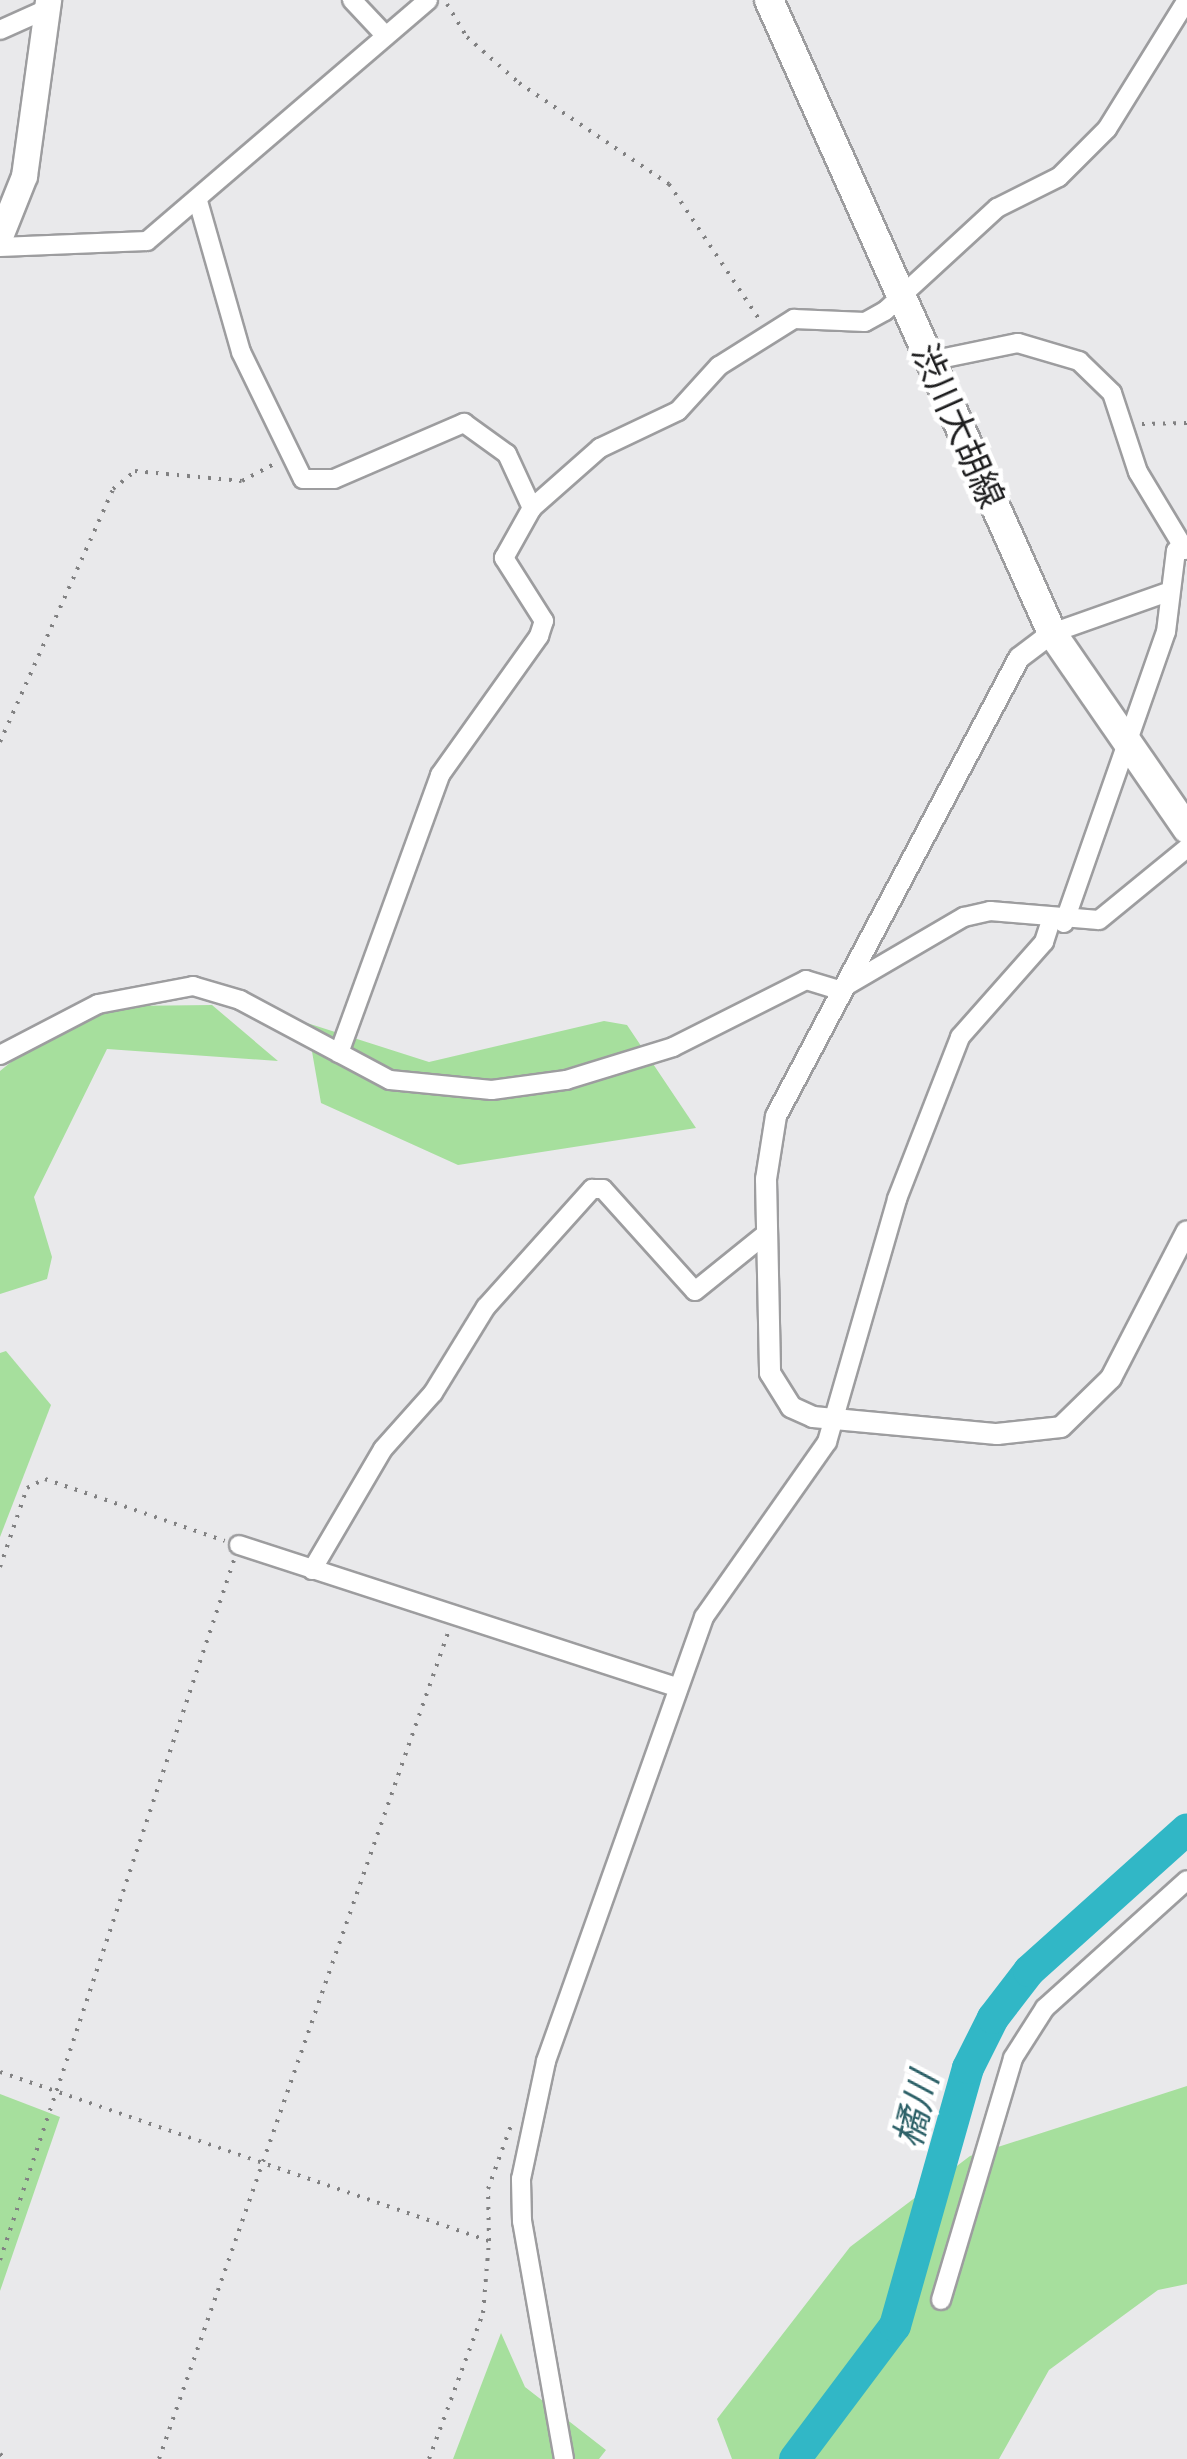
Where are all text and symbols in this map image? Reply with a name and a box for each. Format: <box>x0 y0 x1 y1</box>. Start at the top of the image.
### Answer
street label: 渋川大胡線 <box>903 338 1013 514</box>
water label: 橘川 <box>886 2068 948 2152</box>

